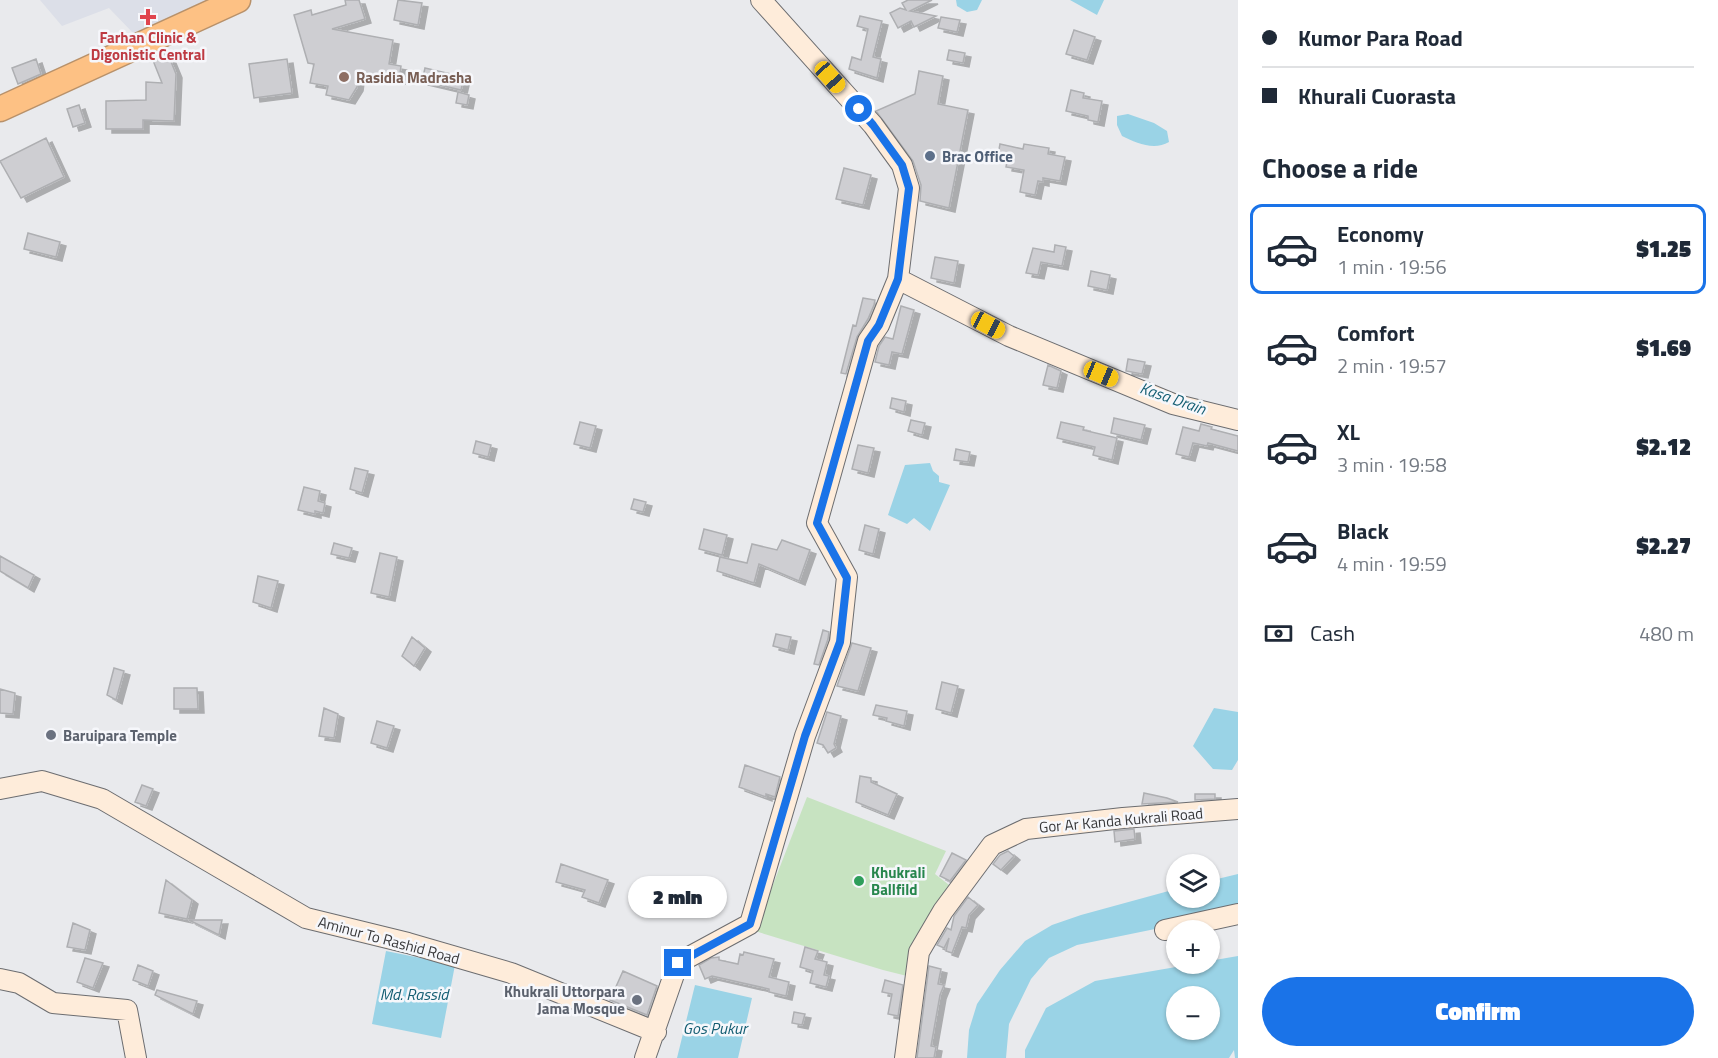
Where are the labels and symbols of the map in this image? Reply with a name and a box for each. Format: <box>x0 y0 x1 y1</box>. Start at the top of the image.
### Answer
marker: Farhan Clinic & Digonistic Central <box>139 8 157 26</box>
place label: Farhan Clinic & Digonistic Central <box>91 26 205 66</box>
car <box>811 58 849 96</box>
place label: Rasidia Madrasha <box>356 66 472 89</box>
marker: Rasidia Madrasha <box>337 70 351 84</box>
route start <box>845 95 872 122</box>
place label: Brac Office <box>942 145 1013 168</box>
marker: Brac Office <box>923 149 937 163</box>
car <box>968 309 1008 341</box>
car <box>1081 359 1121 389</box>
water label: Kasa Drain <box>1137 376 1210 421</box>
place label: Baruipara Temple <box>63 724 177 747</box>
marker: Baruipara Temple <box>44 728 58 742</box>
street label: Gor Ar Kanda Kukrali Road <box>1038 801 1204 839</box>
place label: Khukrali Ballfild <box>871 861 925 901</box>
marker: Khukrali Ballfild <box>852 874 866 888</box>
callout: 2 min <box>628 876 728 918</box>
street label: Aminur To Rashid Road <box>316 910 462 970</box>
route end <box>664 949 691 976</box>
place label: Khukrali Uttorpara Jama Mosque <box>504 980 625 1020</box>
water label: Md. Rassid <box>380 982 450 1006</box>
marker: Khukrali Uttorpara Jama Mosque <box>630 993 644 1007</box>
water label: Gos Pukur <box>683 1016 749 1040</box>

